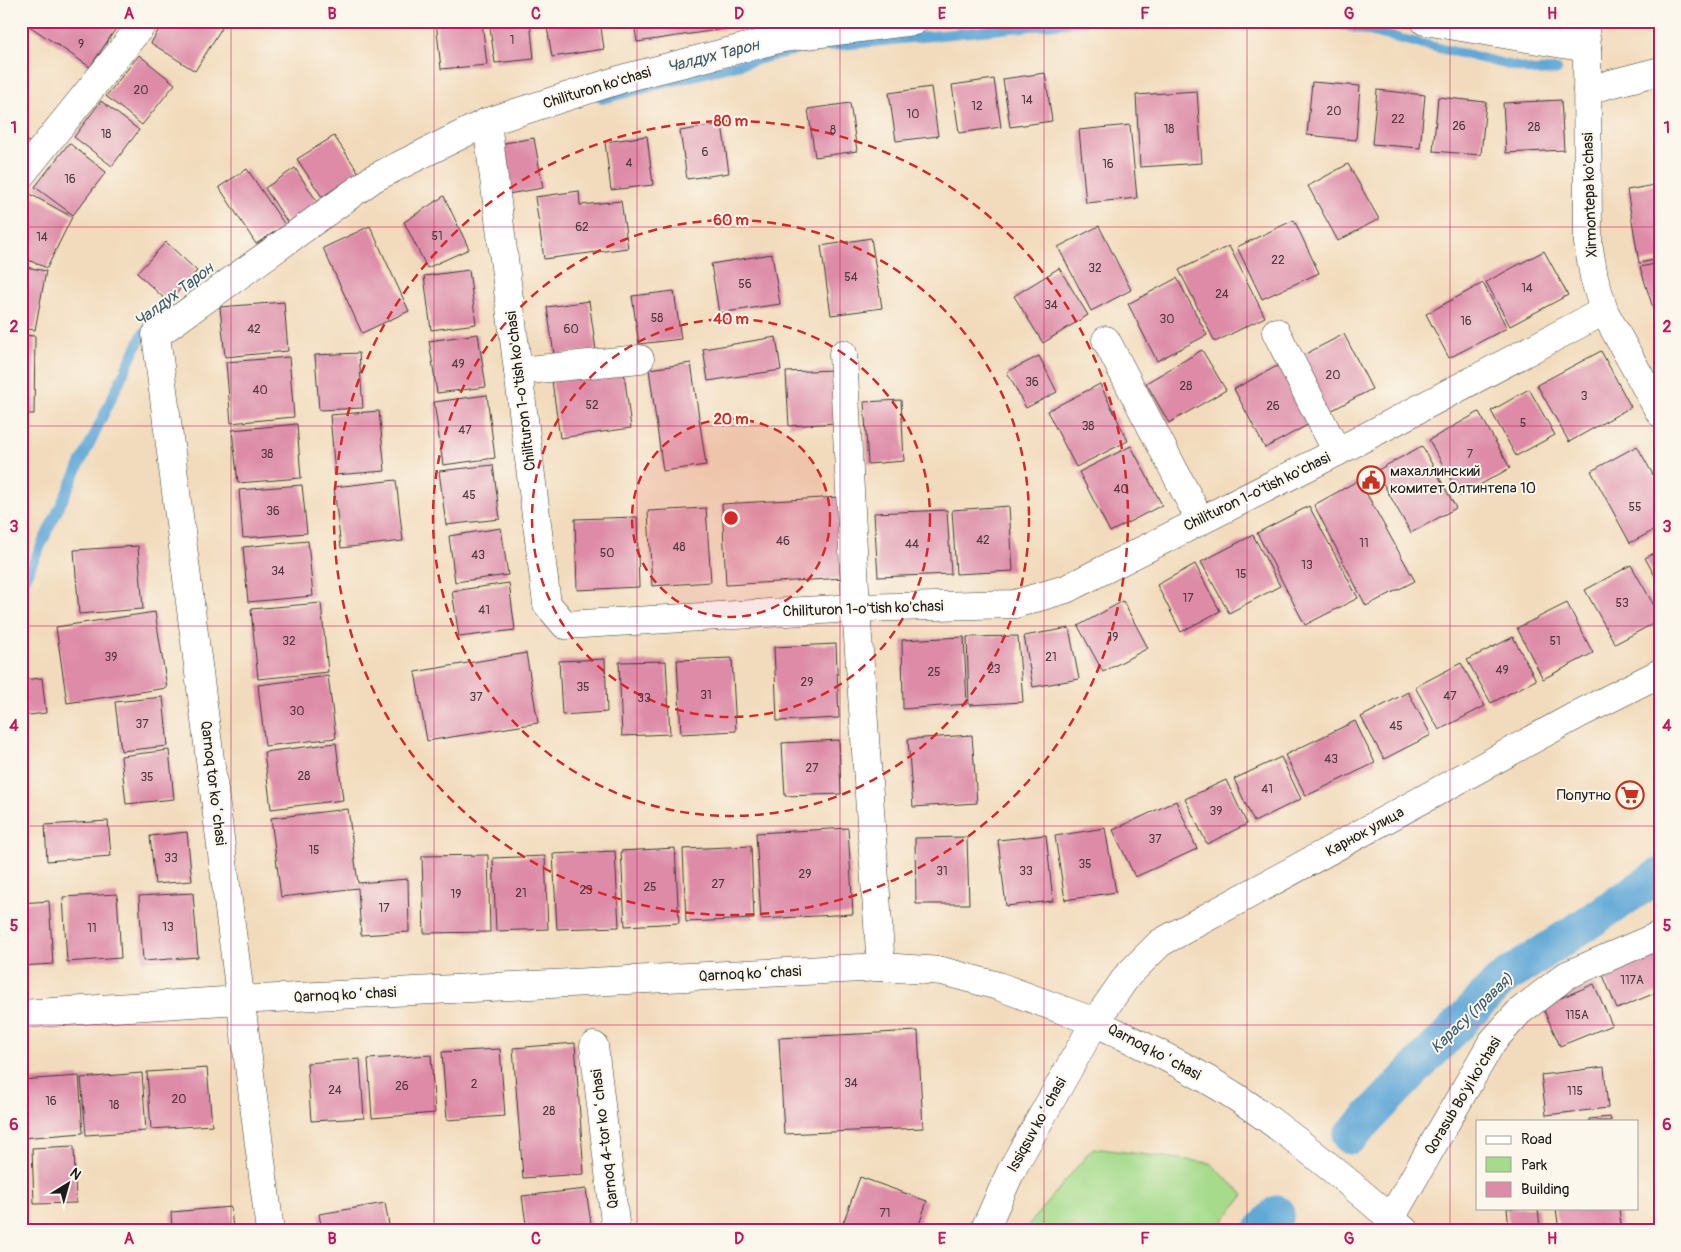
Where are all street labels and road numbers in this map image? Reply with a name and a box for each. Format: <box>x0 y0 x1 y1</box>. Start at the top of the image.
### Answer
street label: Chilituron ko'chasi <box>541 62 654 113</box>
street label: Xirmontepa ko'chasi <box>1578 132 1602 258</box>
street label: Chilituron 1-o'tish ko'chasi <box>502 310 540 472</box>
street label: Chilituron 1-o'tish ko'chasi <box>1181 448 1334 536</box>
street label: Chilituron 1-o'tish ko'chasi <box>782 597 944 621</box>
street label: Qarnoq tor koʻchasi <box>196 719 230 847</box>
street label: Карнок улица <box>1323 803 1407 861</box>
street label: Qarnoq koʻchasi <box>698 962 802 986</box>
street label: Qarnoq koʻchasi <box>293 983 397 1007</box>
street label: Qarnoq koʻchasi <box>1104 1019 1204 1085</box>
street label: Qorasub Bo'yi ko'chasi <box>1420 1033 1506 1158</box>
street label: Qarnoq 4-tor koʻchasi <box>587 1068 623 1210</box>
street label: Issiqsuv koʻchasi <box>1003 1074 1071 1176</box>

